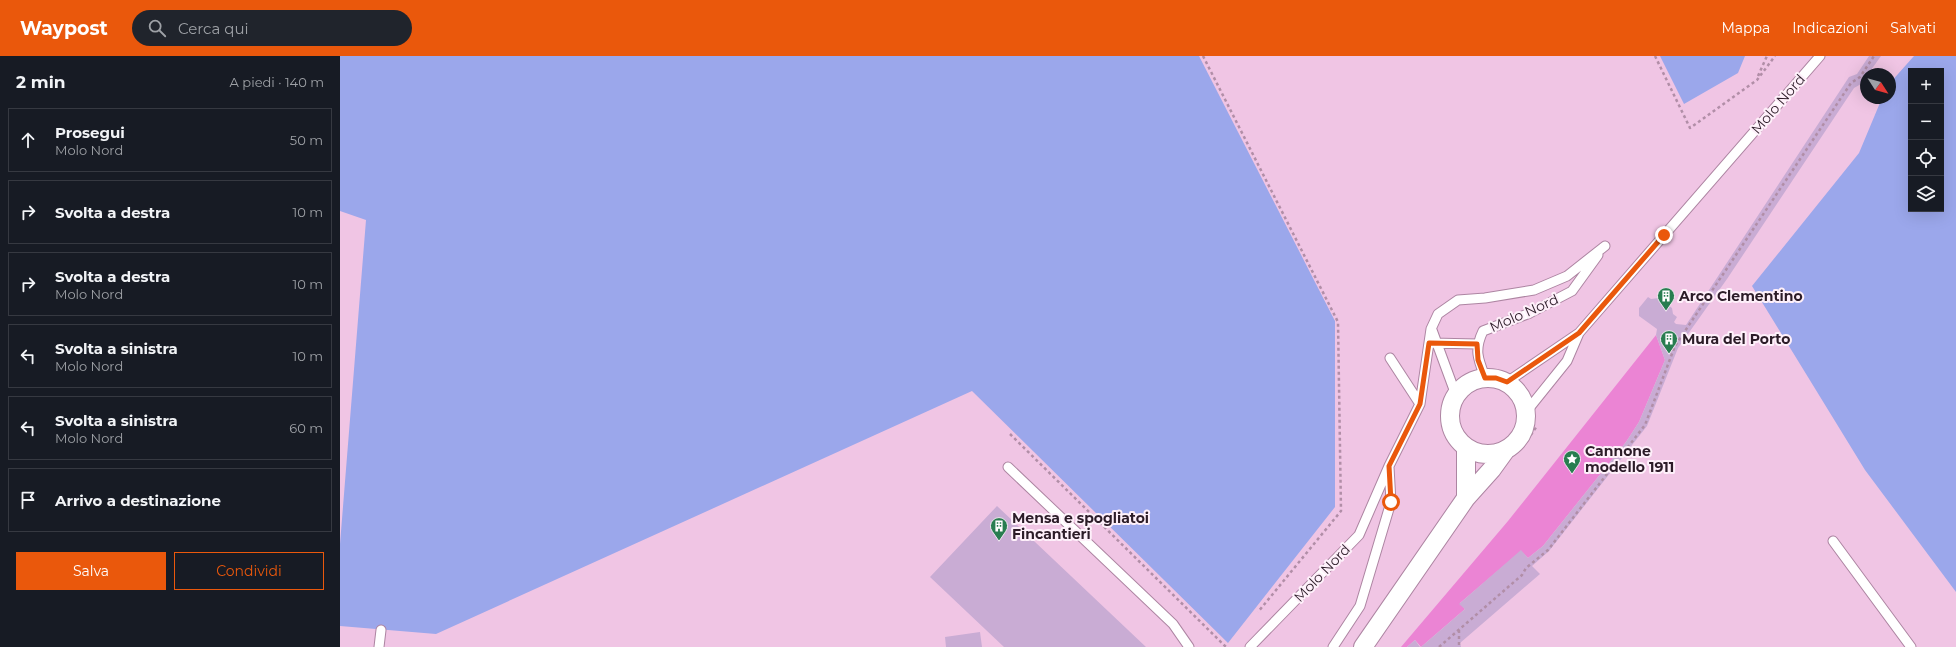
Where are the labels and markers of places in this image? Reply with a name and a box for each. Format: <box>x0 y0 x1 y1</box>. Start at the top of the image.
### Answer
building icon: Arco Clementino <box>1656 286 1676 311</box>
place label: Arco Clementino <box>1678 287 1803 305</box>
building icon: Mura del Porto <box>1659 329 1679 354</box>
place label: Mura del Porto <box>1682 330 1790 348</box>
place label: Cannone modello 1911 <box>1585 442 1674 476</box>
place icon: Cannone modello 1911 <box>1562 449 1582 474</box>
place label: Mensa e spogliatoi Fincantieri <box>1012 509 1149 543</box>
building icon: Mensa e spogliatoi Fincantieri <box>989 516 1009 541</box>

